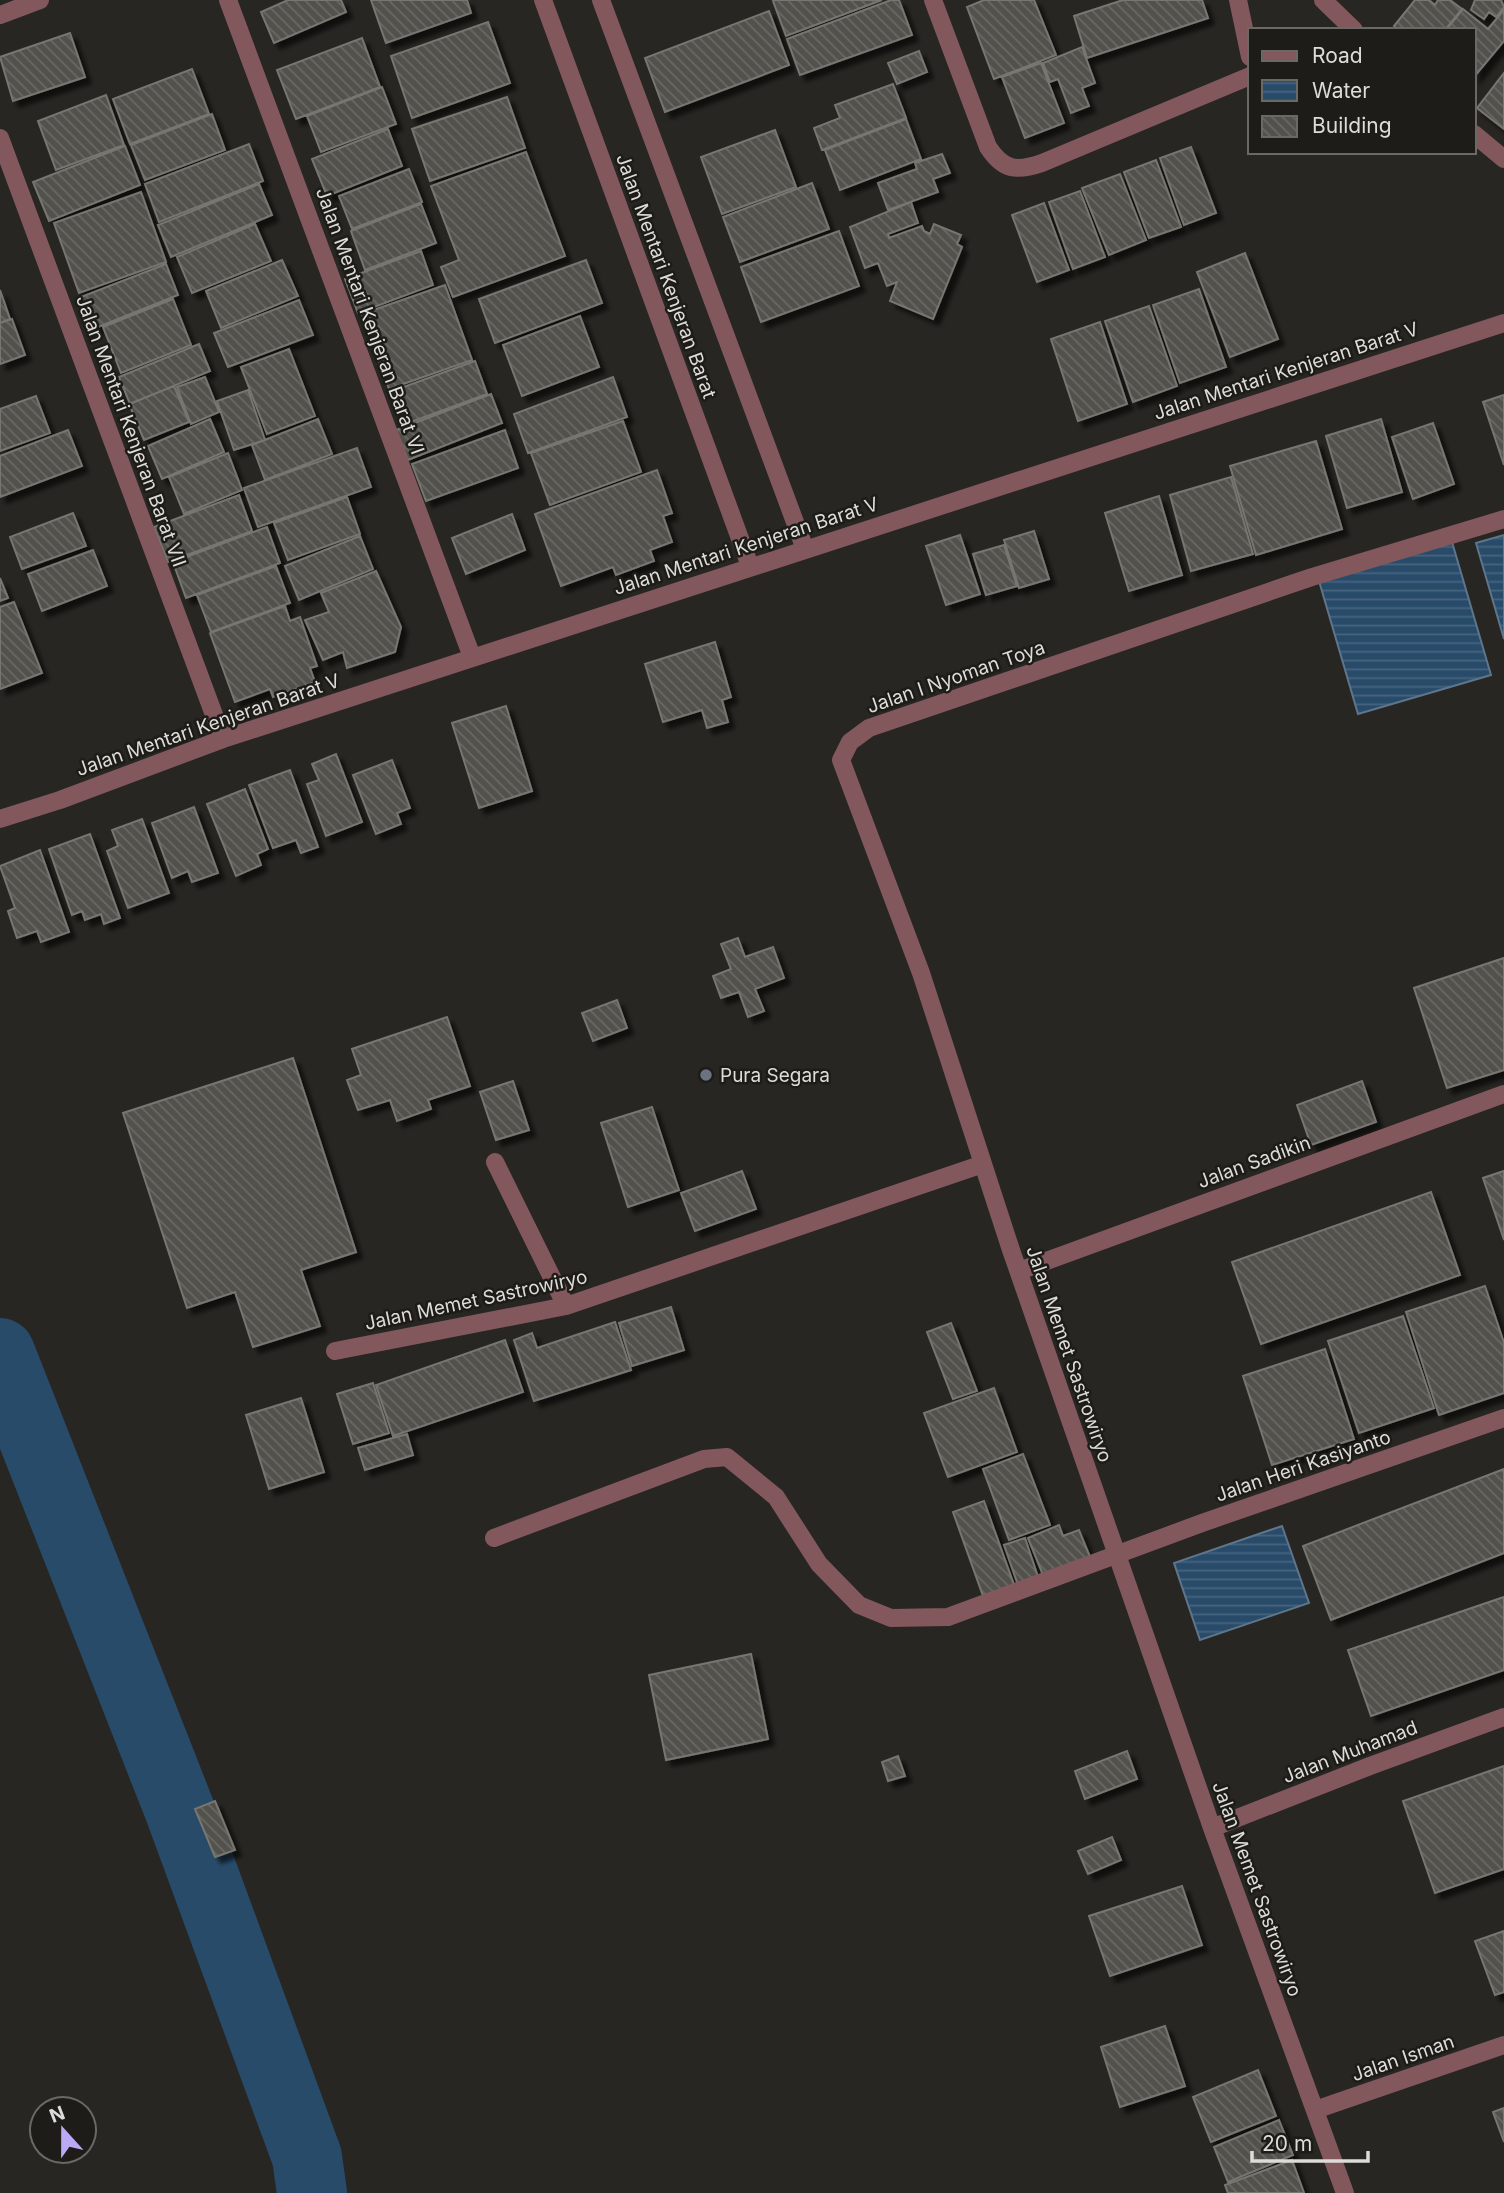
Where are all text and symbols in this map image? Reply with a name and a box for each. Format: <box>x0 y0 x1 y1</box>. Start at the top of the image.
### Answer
legend <box>1248 28 1476 154</box>
text: Road <box>1312 43 1363 68</box>
text: Water <box>1312 78 1370 103</box>
text: Building <box>1312 113 1392 138</box>
street label: Jalan Mentari Kenjeran Barat <box>611 151 721 401</box>
street label: Jalan Mentari Kenjeran Barat VI <box>311 184 429 458</box>
street label: Jalan Mentari Kenjeran Barat VII <box>71 292 191 570</box>
street label: Jalan Mentari Kenjeran Barat V <box>1151 317 1421 425</box>
street label: Jalan Mentari Kenjeran Barat V <box>611 492 881 600</box>
street label: Jalan I Nyoman Toya <box>864 636 1048 718</box>
street label: Jalan Mentari Kenjeran Barat V <box>73 669 343 781</box>
place label: Pura Segara <box>720 1064 830 1087</box>
marker: Pura Segara <box>698 1067 714 1083</box>
street label: Jalan Sadikin <box>1194 1131 1314 1193</box>
street label: Jalan Memet Sastrowiryo <box>1021 1243 1117 1465</box>
street label: Jalan Memet Sastrowiryo <box>363 1265 589 1335</box>
street label: Jalan Heri Kasiyanto <box>1212 1425 1394 1507</box>
street label: Jalan Muhamad <box>1279 1716 1421 1788</box>
street label: Jalan Memet Sastrowiryo <box>1207 1778 1307 2000</box>
street label: Jalan Isman <box>1349 2030 1457 2086</box>
north arrow <box>28 2095 98 2165</box>
text: N <box>46 2101 68 2128</box>
scale bar <box>1252 2120 1368 2164</box>
text: 20 m <box>1262 2131 1312 2156</box>

